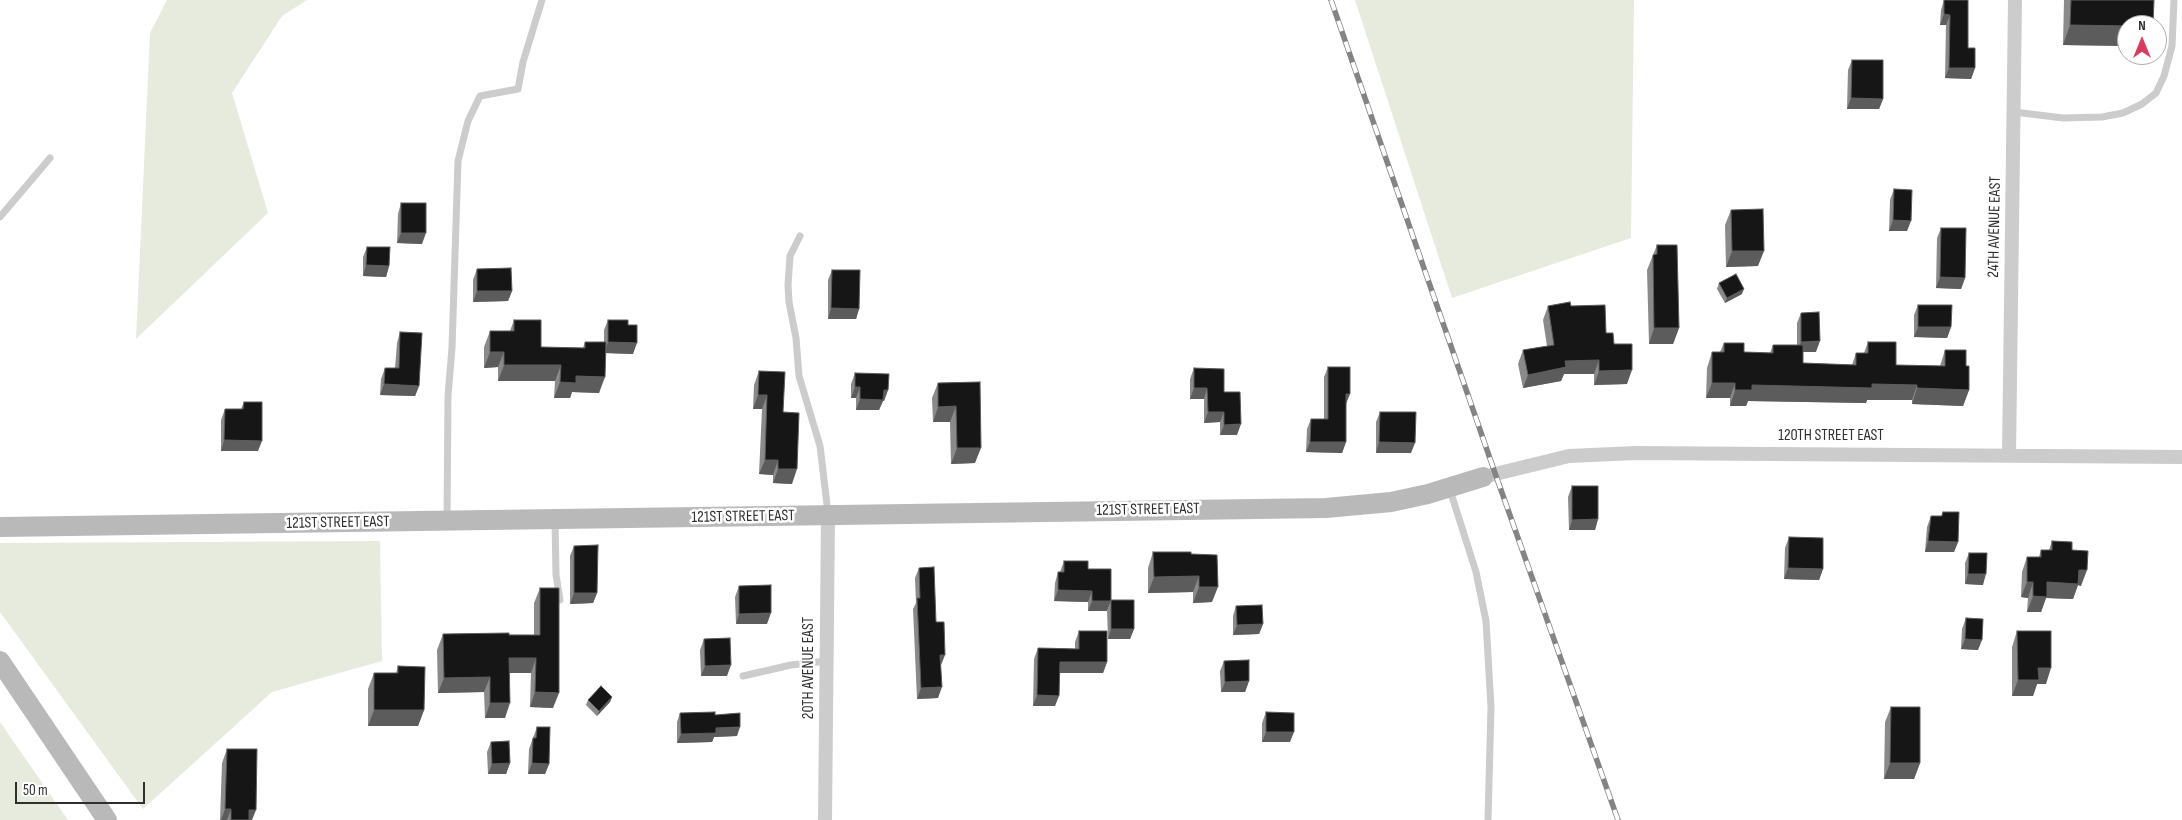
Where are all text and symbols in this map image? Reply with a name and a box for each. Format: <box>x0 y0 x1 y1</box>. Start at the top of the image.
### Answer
north arrow <box>2117 15 2167 65</box>
text: N <box>2138 17 2146 34</box>
street label: 24TH AVENUE EAST <box>1985 176 2005 278</box>
street label: 120TH STREET EAST <box>1778 426 1884 446</box>
street label: 121ST STREET EAST <box>1096 500 1200 520</box>
street label: 121ST STREET EAST <box>691 507 795 527</box>
street label: 121ST STREET EAST <box>286 513 390 533</box>
street label: 20TH AVENUE EAST <box>799 617 819 719</box>
scale bar <box>18 772 148 804</box>
text: 50 m <box>23 781 48 800</box>

